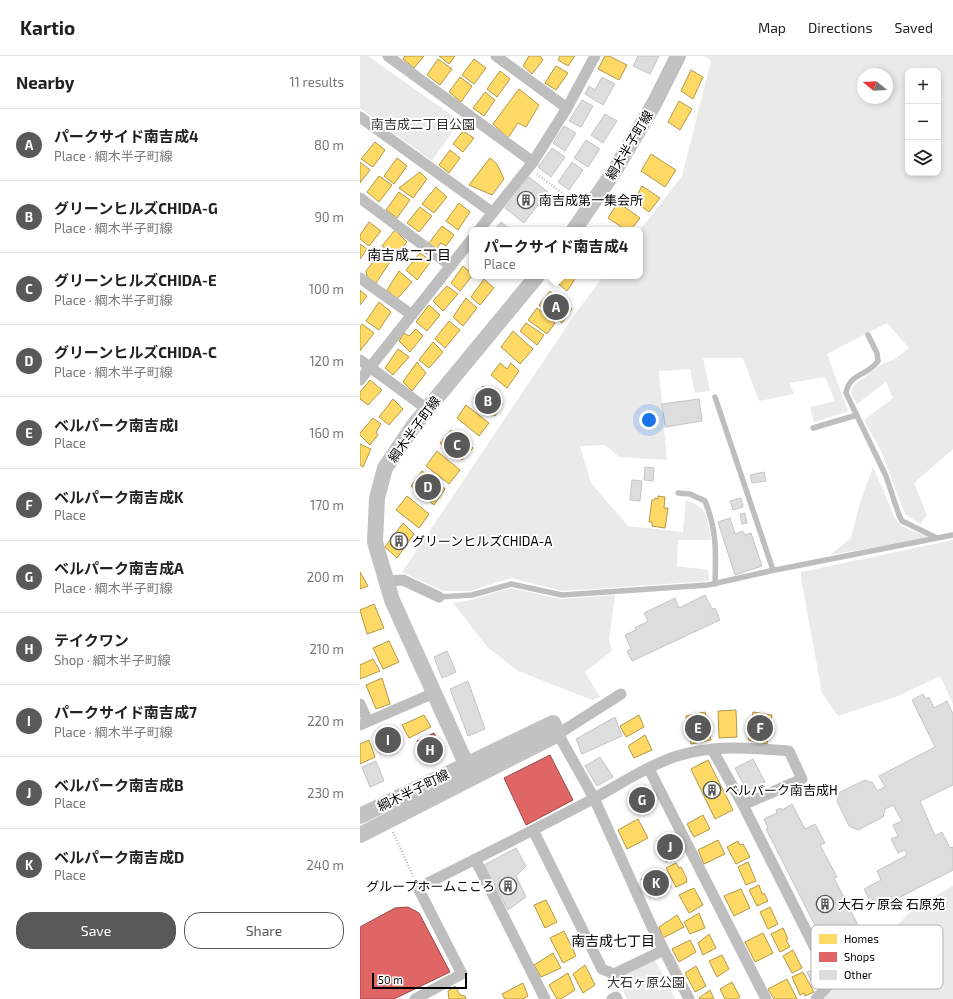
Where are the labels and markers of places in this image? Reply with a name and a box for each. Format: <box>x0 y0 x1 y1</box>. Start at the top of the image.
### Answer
building icon: 南吉成第一集会所 <box>516 190 536 210</box>
place label: 南吉成第一集会所 <box>539 192 643 208</box>
pin: A <box>543 292 569 322</box>
pin: B <box>475 386 501 416</box>
pin: C <box>444 430 470 460</box>
pin: D <box>415 472 441 502</box>
building icon: グリーンヒルズCHIDA-A <box>389 531 409 551</box>
place label: グリーンヒルズCHIDA-A <box>412 533 552 549</box>
pin: E <box>685 713 711 743</box>
pin: F <box>747 713 773 743</box>
pin: I <box>375 725 401 755</box>
pin: H <box>417 735 443 765</box>
building icon: ベルパーク南吉成H <box>702 780 722 800</box>
place label: ベルパーク南吉成H <box>725 782 838 798</box>
pin: G <box>629 785 655 815</box>
pin: J <box>657 832 683 862</box>
pin: K <box>643 868 669 898</box>
building icon: グループホームこころ <box>498 876 518 896</box>
place label: グループホームこころ <box>366 878 495 894</box>
building icon: 大石ヶ原会 石原苑 <box>815 894 835 914</box>
place label: 大石ヶ原会 石原苑 <box>838 896 945 912</box>

